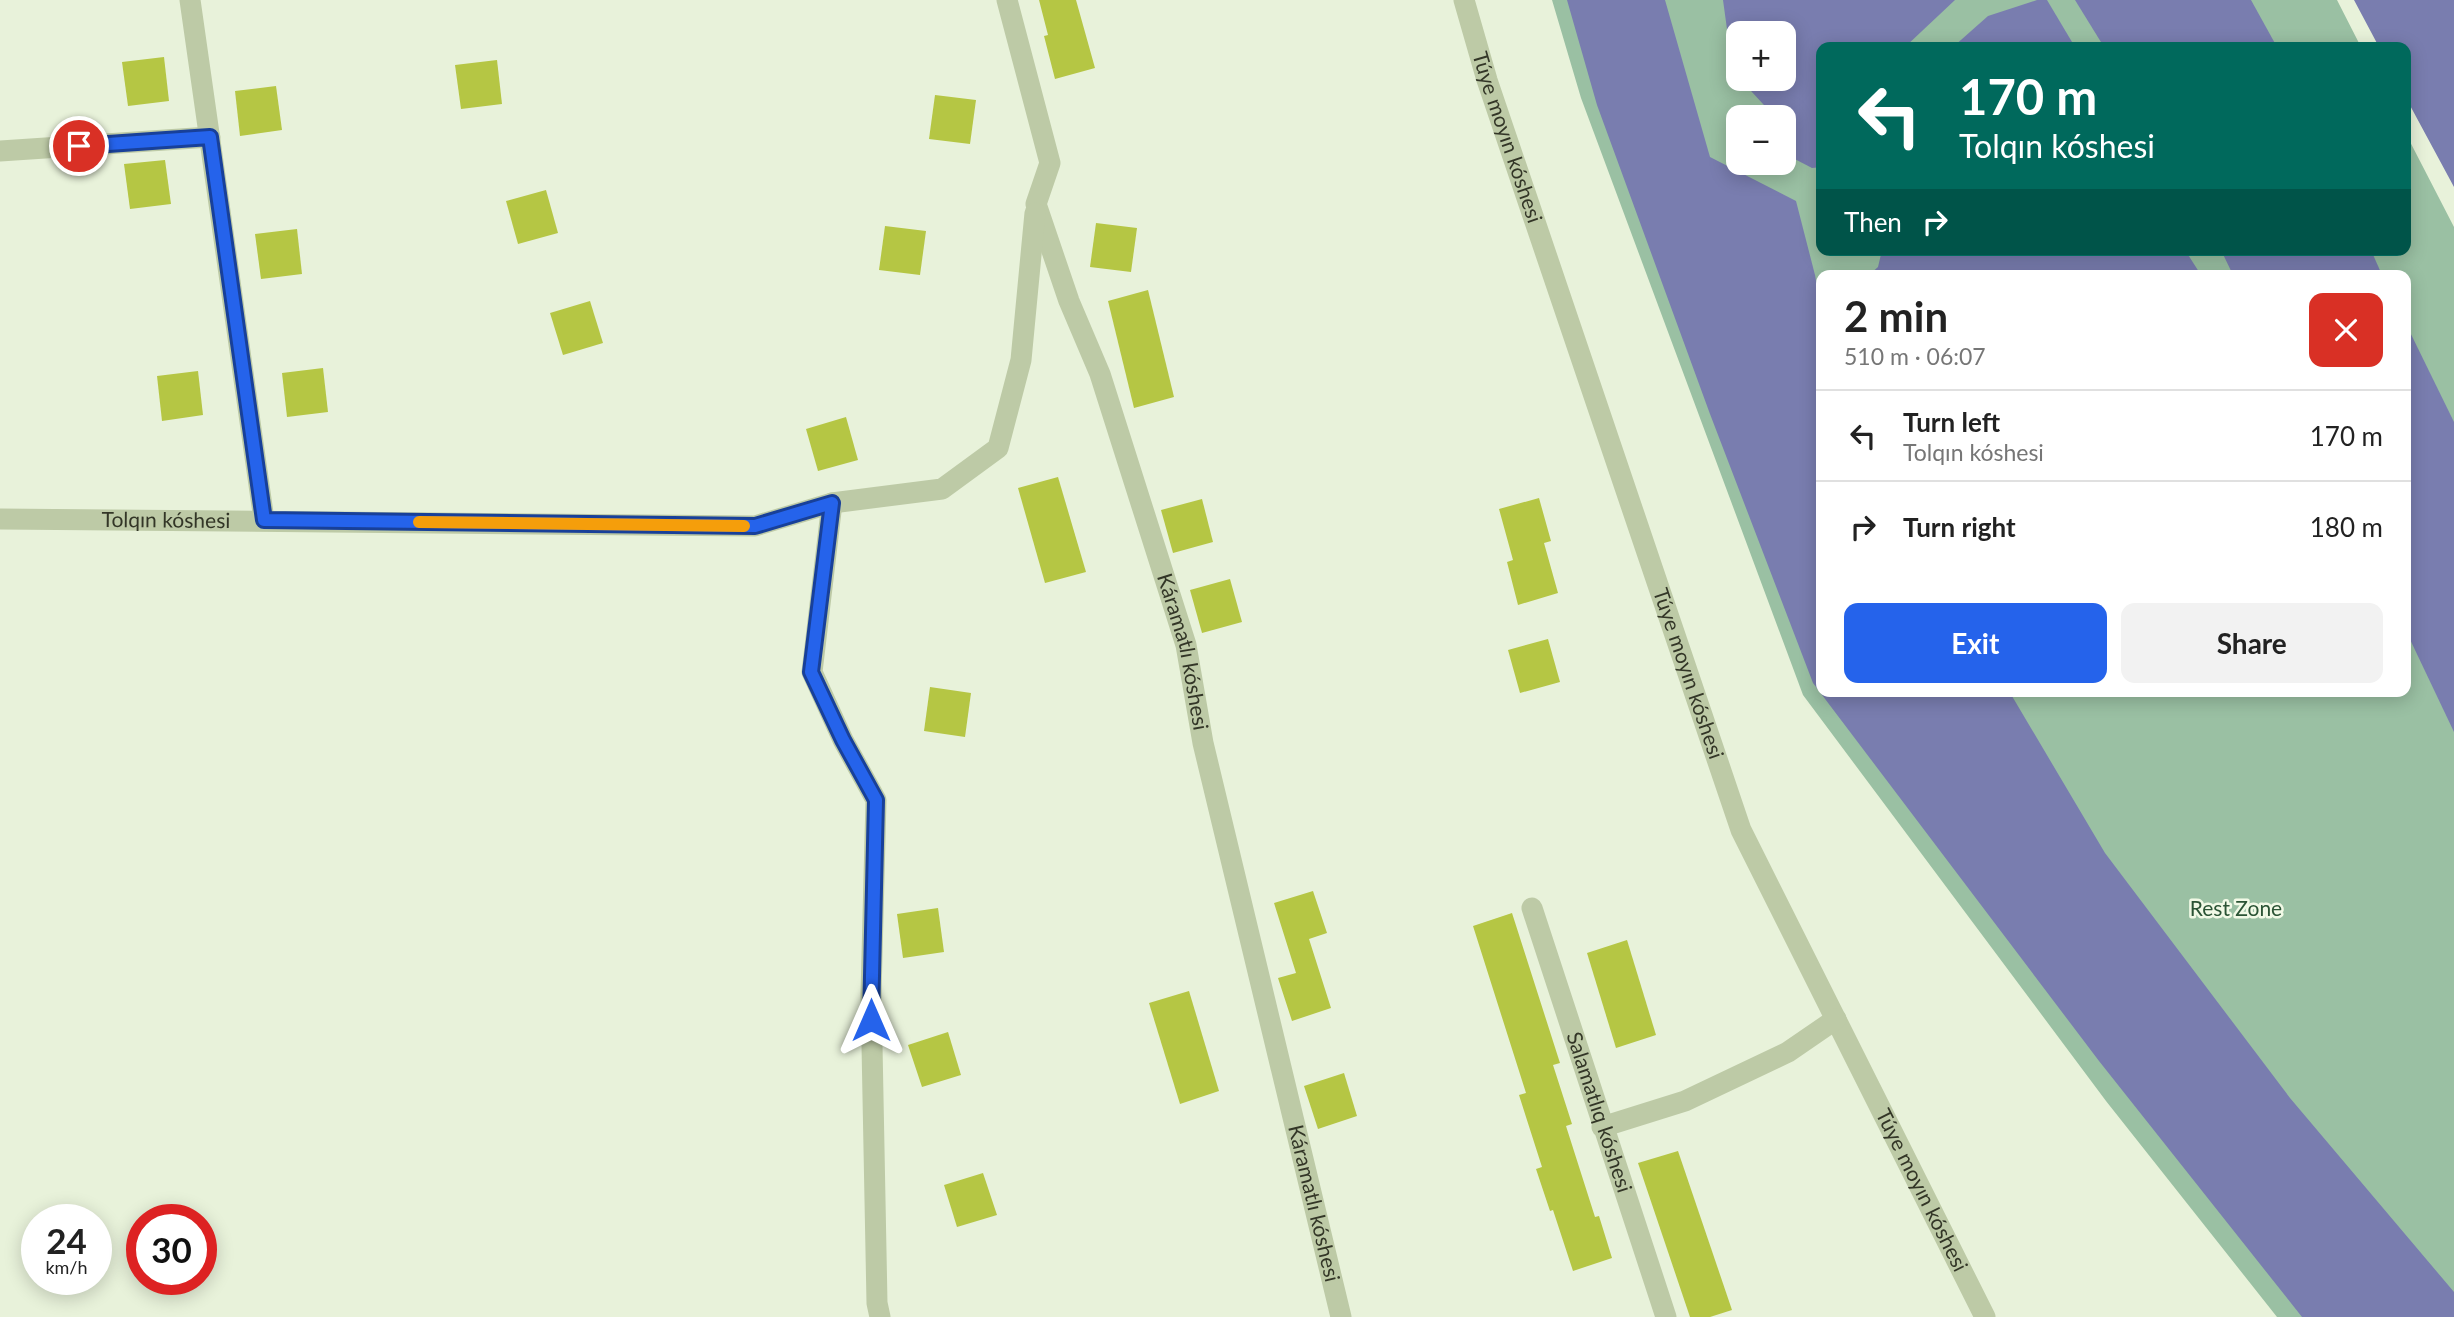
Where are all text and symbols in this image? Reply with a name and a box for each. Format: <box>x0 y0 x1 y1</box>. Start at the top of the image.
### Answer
map controls <box>1726 21 1796 175</box>
button: + <box>1726 21 1796 91</box>
street label: Túye moyın kóshesi <box>1469 49 1548 226</box>
text: 170 m <box>1959 67 2097 125</box>
icon: left <box>1844 70 1935 161</box>
button: − <box>1726 105 1796 175</box>
pin <box>49 116 109 176</box>
text: Tolqın kóshesi <box>1959 126 2155 165</box>
icon: arrive <box>60 127 98 165</box>
icon: right <box>1916 203 1954 241</box>
text: Then <box>1844 206 1902 238</box>
text: 2 min <box>1844 291 1948 341</box>
button: close <box>2309 293 2383 367</box>
text: 510 m · 06:07 <box>1844 342 1986 370</box>
text: Turn left <box>1903 406 2000 438</box>
icon: left <box>1844 417 1882 455</box>
text: 170 m <box>2310 420 2383 452</box>
text: Tolqın kóshesi <box>1903 438 2044 466</box>
street label: Tolqın kóshesi <box>102 506 230 532</box>
icon: right <box>1844 508 1882 546</box>
text: Turn right <box>1903 511 2016 543</box>
text: 180 m <box>2310 511 2383 543</box>
street label: Káramatlı kóshesi <box>1153 570 1215 732</box>
street label: Túye moyın kóshesi <box>1649 584 1730 762</box>
button: Exit <box>1844 603 2107 683</box>
button: Share <box>2121 603 2383 683</box>
park label: Rest Zone <box>2190 895 2282 920</box>
position arrow <box>834 983 908 1057</box>
street label: Salamatlıq kóshesi <box>1562 1028 1638 1195</box>
street label: Túye moyın kóshesi <box>1872 1104 1974 1275</box>
street label: Káramatlı kóshesi <box>1284 1122 1346 1284</box>
speed limit sign: 30 <box>126 1204 217 1295</box>
text: 24 <box>46 1219 87 1261</box>
text: km/h <box>45 1256 88 1278</box>

